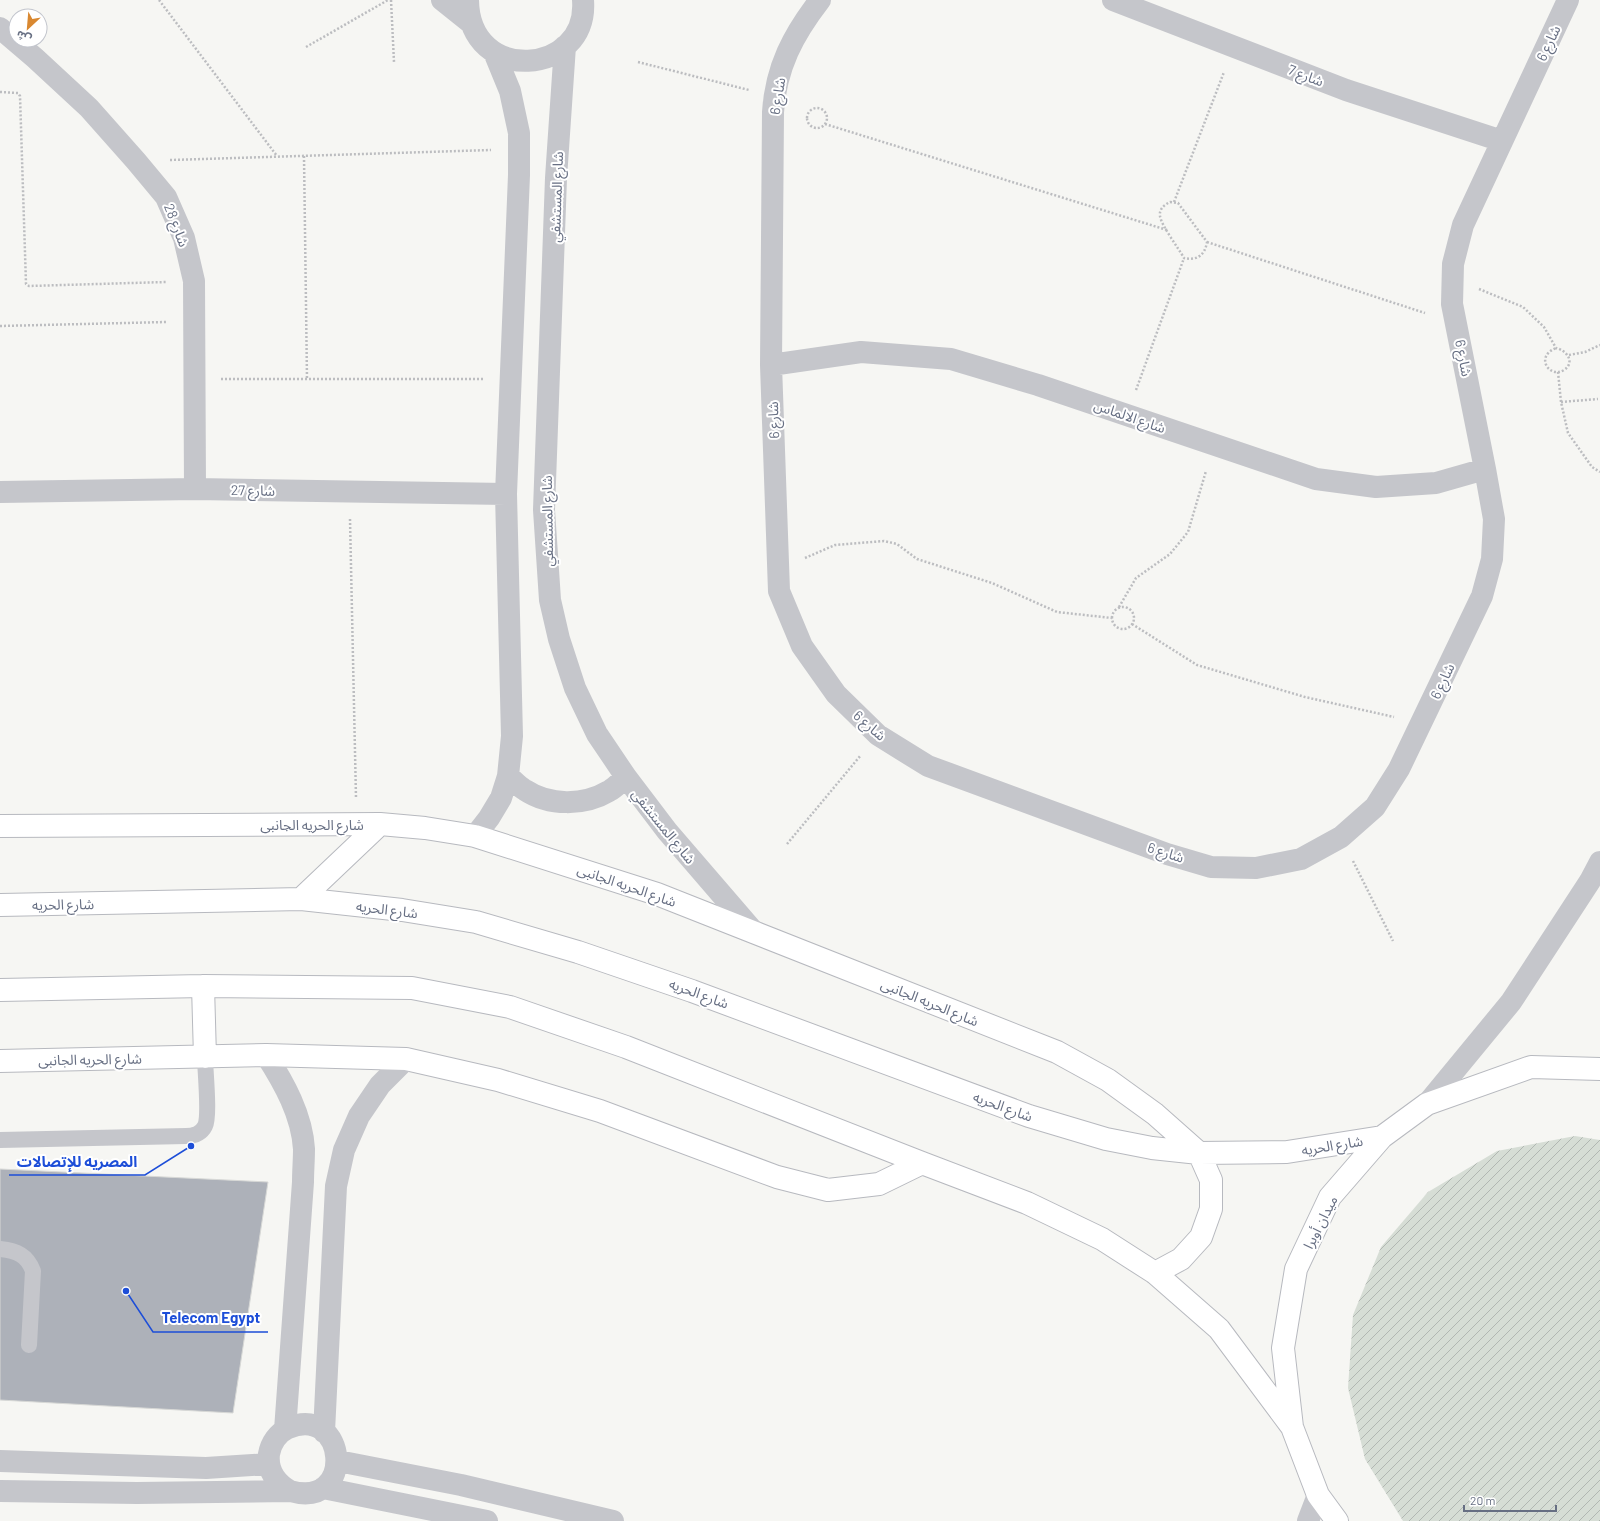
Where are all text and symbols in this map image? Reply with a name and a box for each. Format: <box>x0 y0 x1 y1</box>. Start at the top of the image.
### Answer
north arrow <box>8 8 48 48</box>
street label: شارع 6 <box>1532 22 1566 65</box>
text: ش <box>14 27 33 47</box>
street label: شارع 7 <box>1285 60 1326 92</box>
street label: شارع 6 <box>766 76 791 116</box>
street label: شارع المستشفي <box>546 151 569 243</box>
street label: شارع 28 <box>158 201 193 250</box>
street label: شارع 6 <box>1449 338 1476 379</box>
street label: شارع الالماس <box>1091 396 1168 439</box>
street label: شارع 6 <box>764 401 785 439</box>
street label: شارع المستشفي <box>538 475 560 567</box>
street label: شارع 27 <box>231 481 275 502</box>
street label: شارع 6 <box>1426 660 1460 703</box>
street label: شارع 6 <box>848 706 890 746</box>
street label: شارع المستشفي <box>626 785 699 869</box>
street label: شارع الحريه الجانبى <box>260 816 364 836</box>
street label: شارع 6 <box>1145 838 1186 869</box>
street label: شارع الحريه الجانبى <box>574 860 679 913</box>
street label: شارع الحريه <box>32 895 94 916</box>
street label: شارع الحريه <box>355 897 419 924</box>
street label: شارع الحريه <box>666 974 731 1014</box>
street label: شارع الحريه الجانبى <box>878 975 981 1032</box>
street label: شارع الحريه الجانبى <box>38 1050 142 1071</box>
street label: شارع الحريه <box>970 1087 1035 1127</box>
street label: شارع الحريه <box>1300 1132 1364 1161</box>
callout: المصريه للإتصالات <box>9 1148 145 1175</box>
text: المصريه للإتصالات <box>17 1152 137 1172</box>
street label: ميدان أوبرا <box>1299 1192 1342 1252</box>
callout: Telecom Egypt <box>153 1305 268 1332</box>
text: Telecom Egypt <box>162 1308 260 1326</box>
scale bar <box>1464 1487 1556 1513</box>
text: 20 m <box>1470 1493 1496 1507</box>

